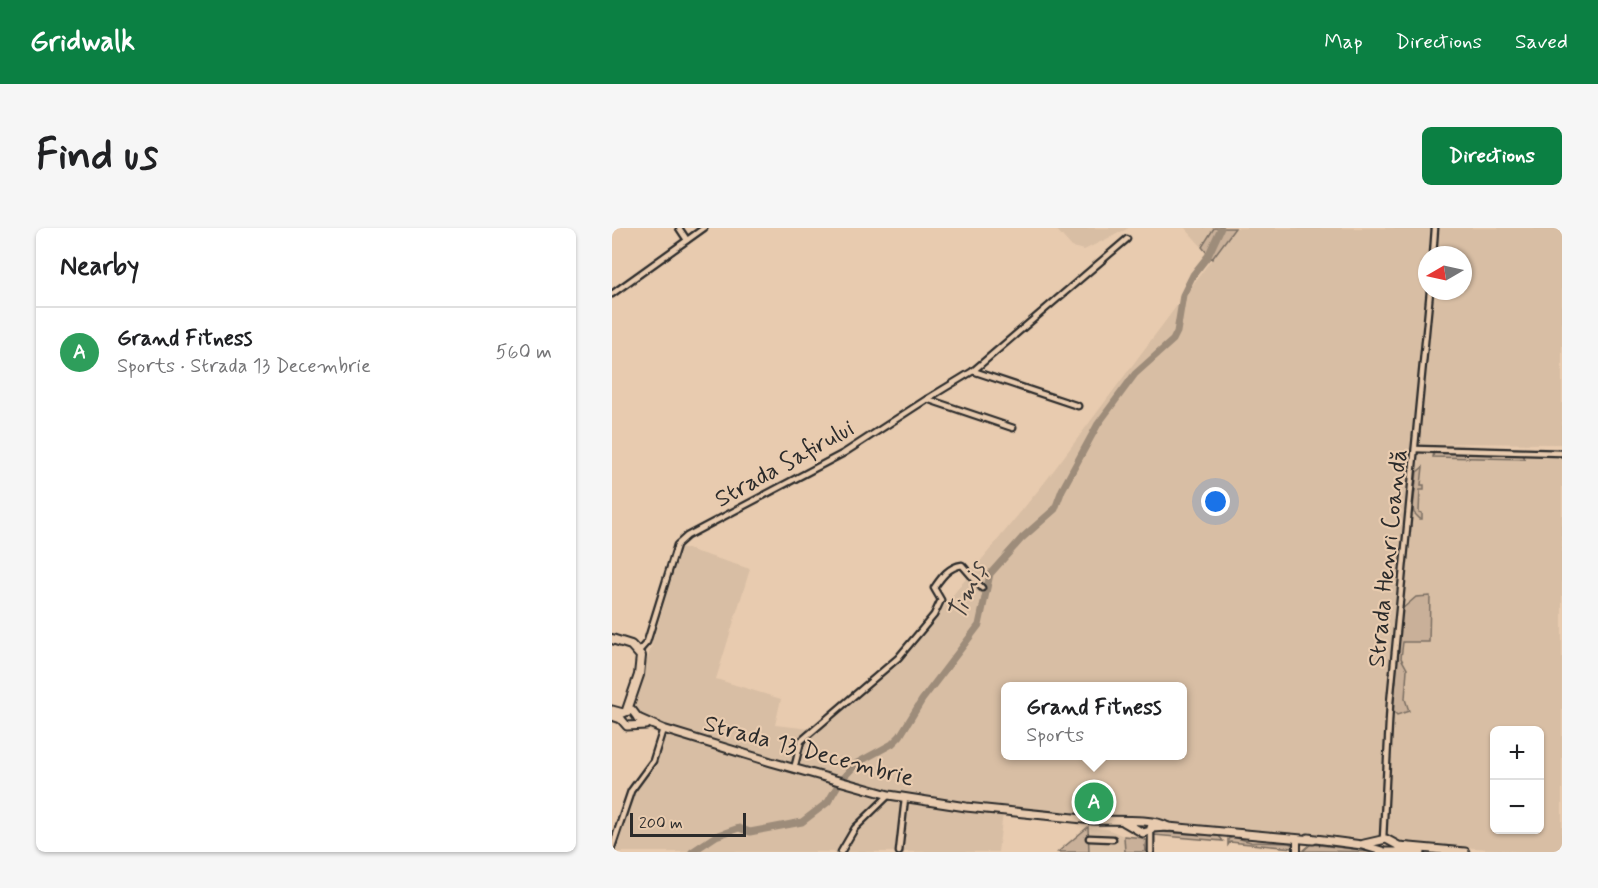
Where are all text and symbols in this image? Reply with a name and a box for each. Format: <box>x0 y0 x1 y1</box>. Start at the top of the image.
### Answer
text: Gridwalk <box>30 24 135 61</box>
text: Map <box>1324 28 1363 56</box>
text: Directions <box>1396 28 1482 56</box>
text: Saved <box>1515 28 1568 56</box>
button: Directions <box>1422 127 1562 185</box>
text: Find us <box>36 129 158 184</box>
north arrow <box>1418 246 1472 300</box>
text: Nearby <box>60 250 139 284</box>
text: Grand Fitness <box>117 325 253 353</box>
text: A <box>73 339 86 366</box>
text: 560 m <box>496 339 552 366</box>
text: Sports · Strada 13 Decembrie <box>117 353 371 380</box>
street label: Strada Safirului <box>709 413 860 515</box>
street label: Strada Henri Coandă <box>1362 447 1415 669</box>
your location <box>1201 487 1230 516</box>
water label: Timiș <box>940 555 996 626</box>
popup <box>1001 682 1187 760</box>
text: Grand Fitness <box>1026 694 1162 722</box>
street label: Strada 13 Decembrie <box>700 708 917 794</box>
text: Sports <box>1026 722 1084 749</box>
map controls <box>1490 726 1544 834</box>
button: + <box>1490 726 1544 780</box>
pin: A <box>1074 780 1114 824</box>
button: − <box>1490 780 1544 834</box>
scale bar <box>630 810 746 838</box>
text: 200 m <box>639 813 683 834</box>

